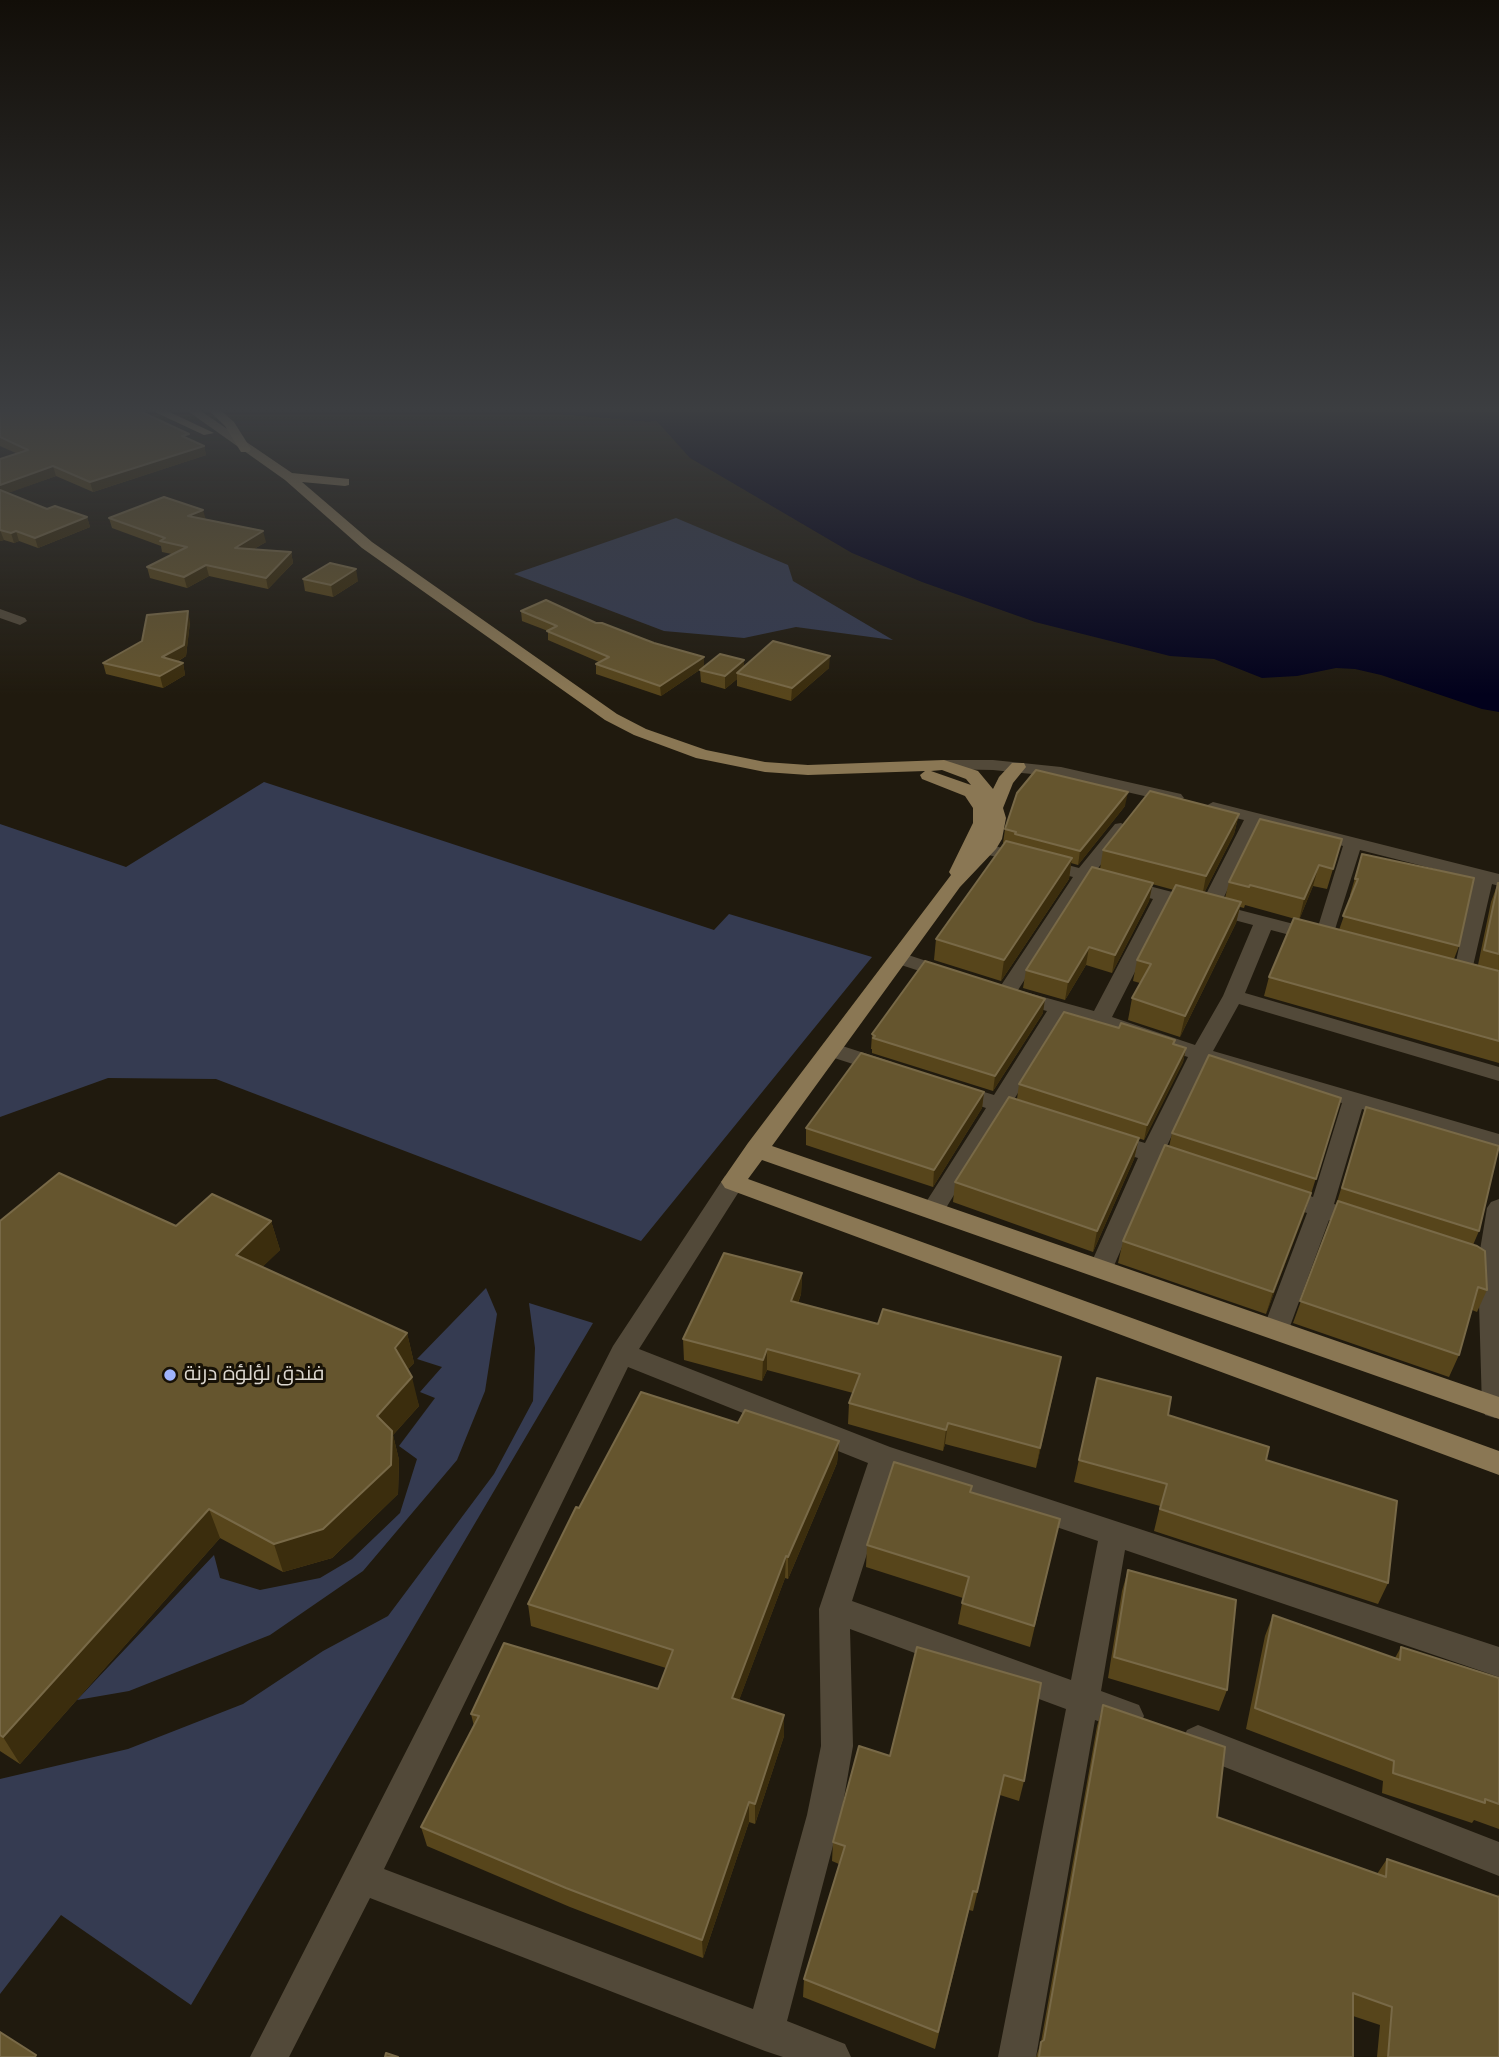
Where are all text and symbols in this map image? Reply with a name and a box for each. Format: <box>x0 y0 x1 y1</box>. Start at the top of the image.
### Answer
place label: فندق لؤلؤة درنة <box>184 1362 325 1388</box>
marker: فندق لؤلؤة درنة <box>162 1367 178 1383</box>

